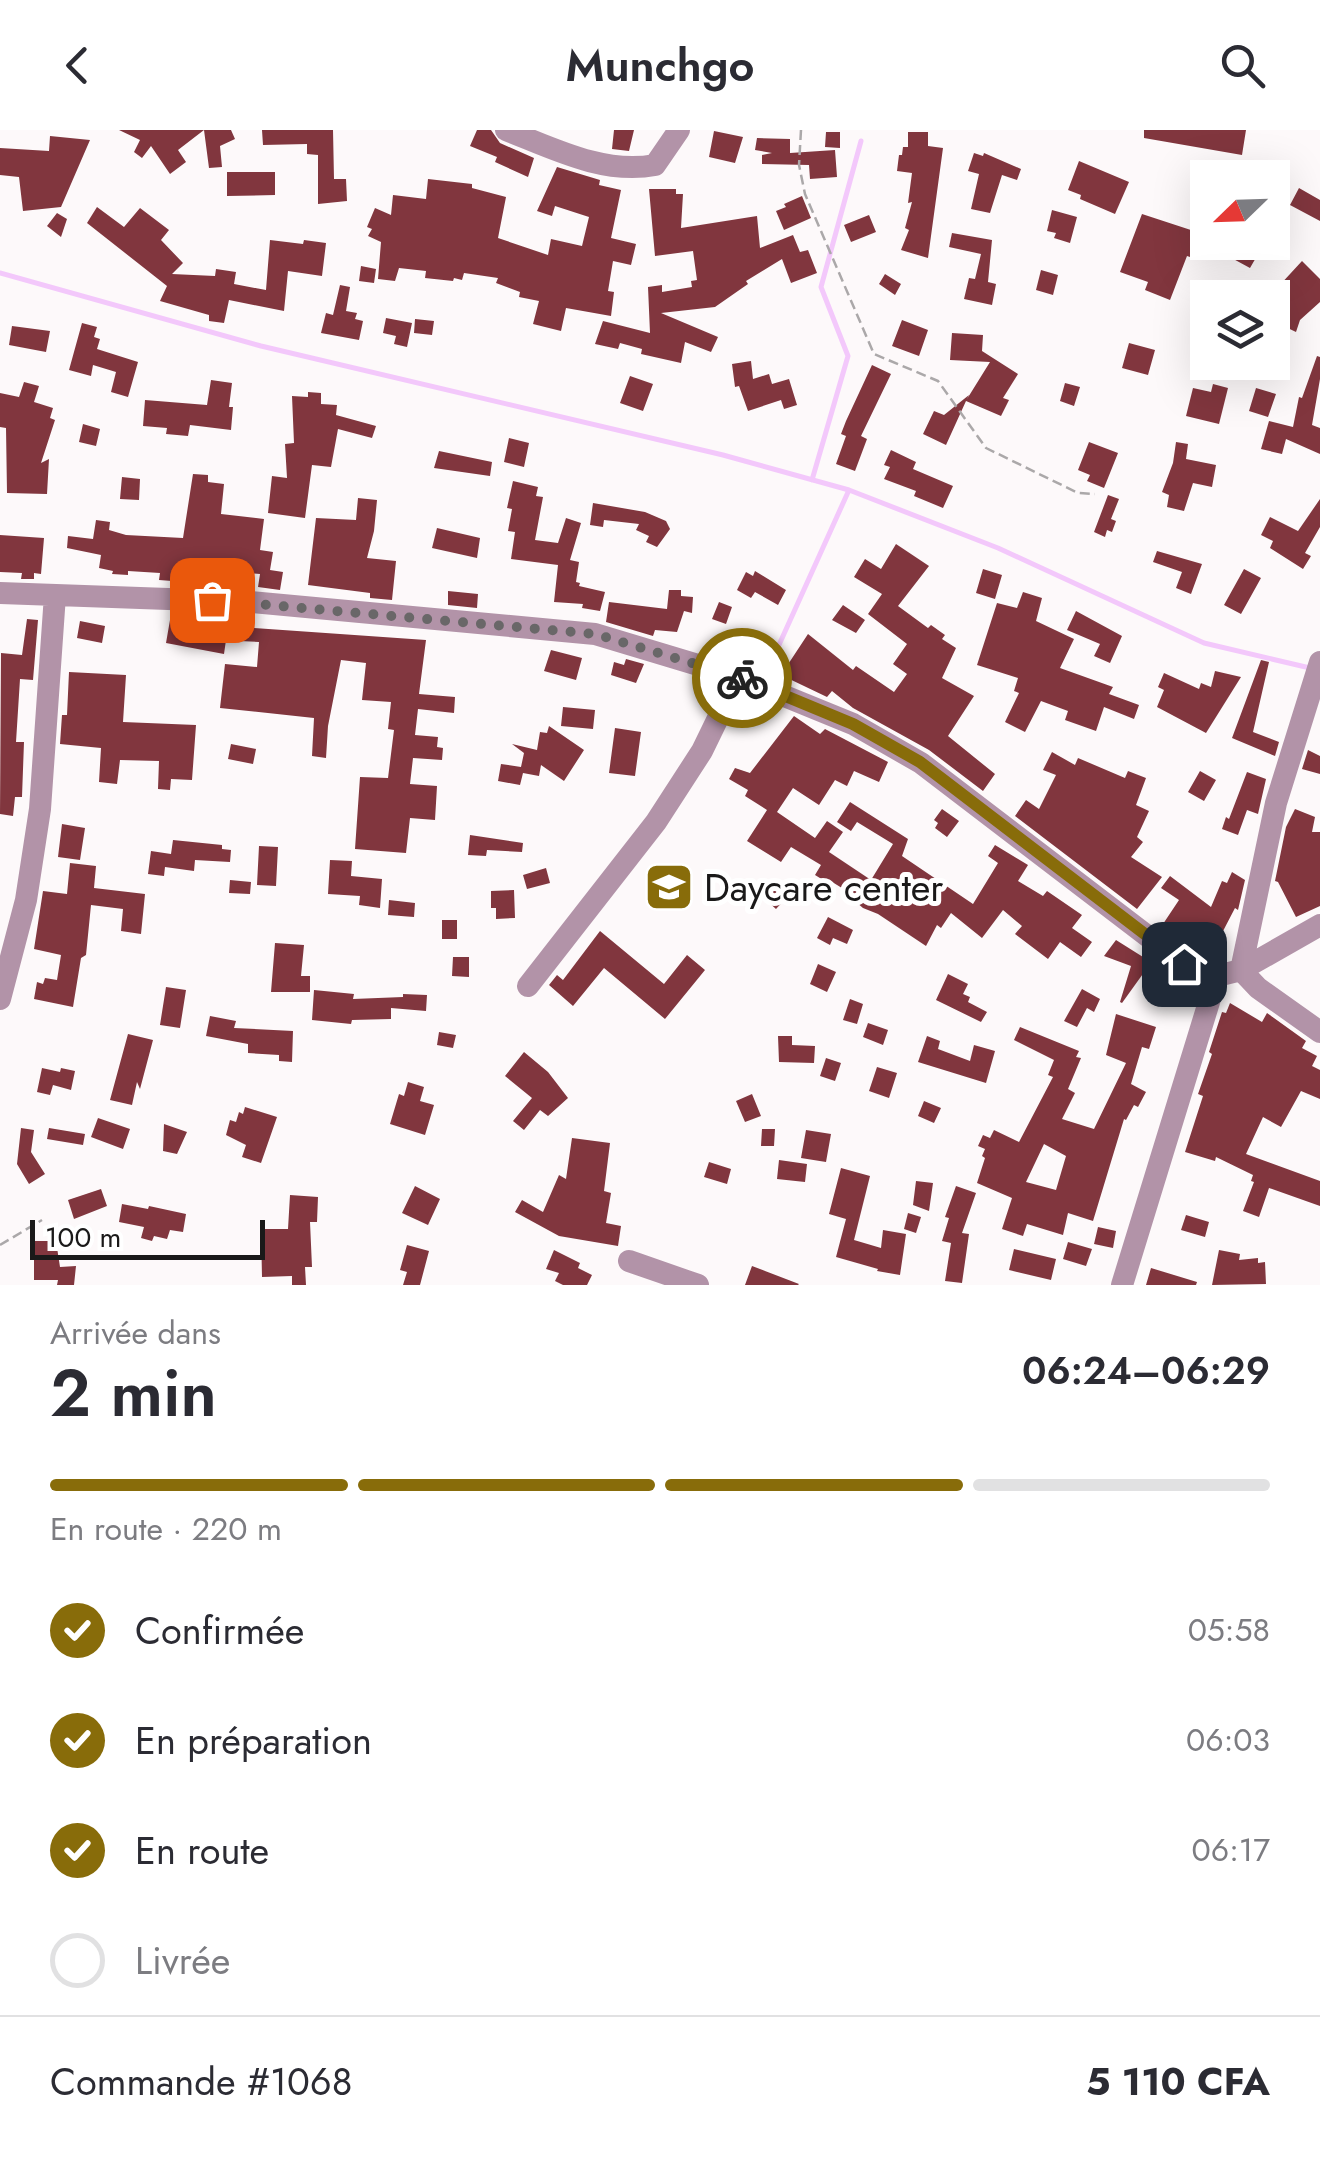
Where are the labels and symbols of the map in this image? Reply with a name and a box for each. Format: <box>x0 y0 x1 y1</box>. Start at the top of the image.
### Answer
north arrow <box>1190 160 1290 260</box>
pin <box>170 558 255 643</box>
courier <box>692 628 792 728</box>
place label: Daycare center <box>704 860 943 915</box>
school or university icon: Daycare center <box>643 861 695 913</box>
pin <box>1142 922 1227 1007</box>
scale bar <box>30 1215 265 1260</box>

